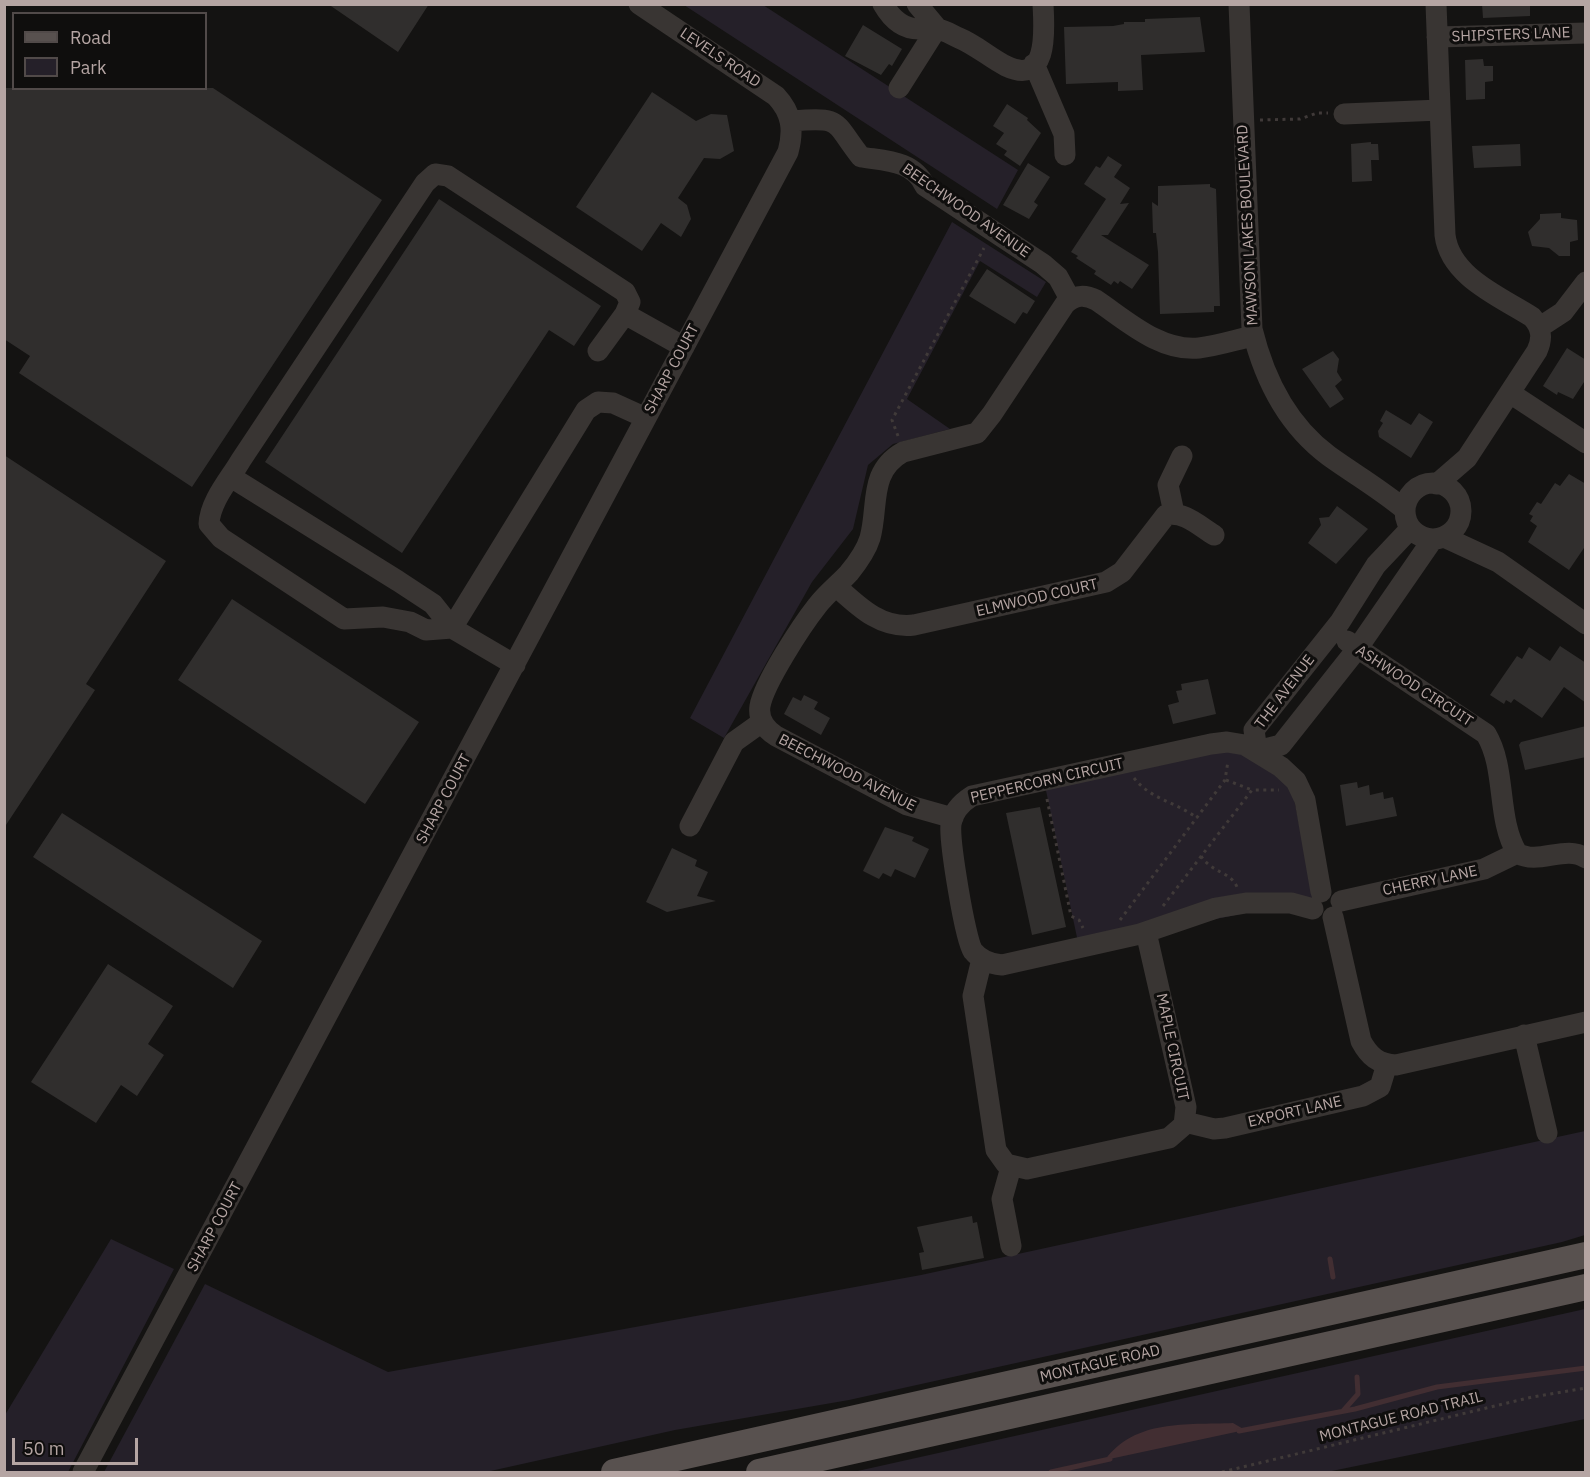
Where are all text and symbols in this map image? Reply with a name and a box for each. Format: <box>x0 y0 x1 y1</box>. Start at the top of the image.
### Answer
legend <box>12 12 207 90</box>
street label: LEVELS ROAD <box>676 24 764 92</box>
street label: SHIPSTERS LANE <box>1451 24 1571 46</box>
text: Road <box>70 26 111 49</box>
text: Park <box>70 56 106 79</box>
street label: MAWSON LAKES BOULEVARD <box>1234 124 1262 326</box>
street label: BEECHWOOD AVENUE <box>899 160 1033 262</box>
street label: SHARP COURT <box>641 321 703 417</box>
street label: ELMWOOD COURT <box>974 575 1100 621</box>
street label: ASHWOOD CIRCUIT <box>1352 641 1476 731</box>
street label: THE AVENUE <box>1251 651 1319 733</box>
street label: BEECHWOOD AVENUE <box>775 731 919 815</box>
street label: SHARP COURT <box>413 751 475 847</box>
street label: PEPPERCORN CIRCUIT <box>969 755 1125 807</box>
street label: CHERRY LANE <box>1381 862 1479 900</box>
street label: MAPLE CIRCUIT <box>1152 992 1192 1102</box>
street label: EXPORT LANE <box>1246 1092 1344 1132</box>
street label: SHARP COURT <box>184 1179 246 1275</box>
street label: MONTAGUE ROAD <box>1038 1341 1162 1387</box>
street label: MONTAGUE ROAD TRAIL <box>1317 1388 1485 1446</box>
scale bar <box>15 1426 141 1464</box>
text: 50 m <box>23 1437 65 1460</box>

